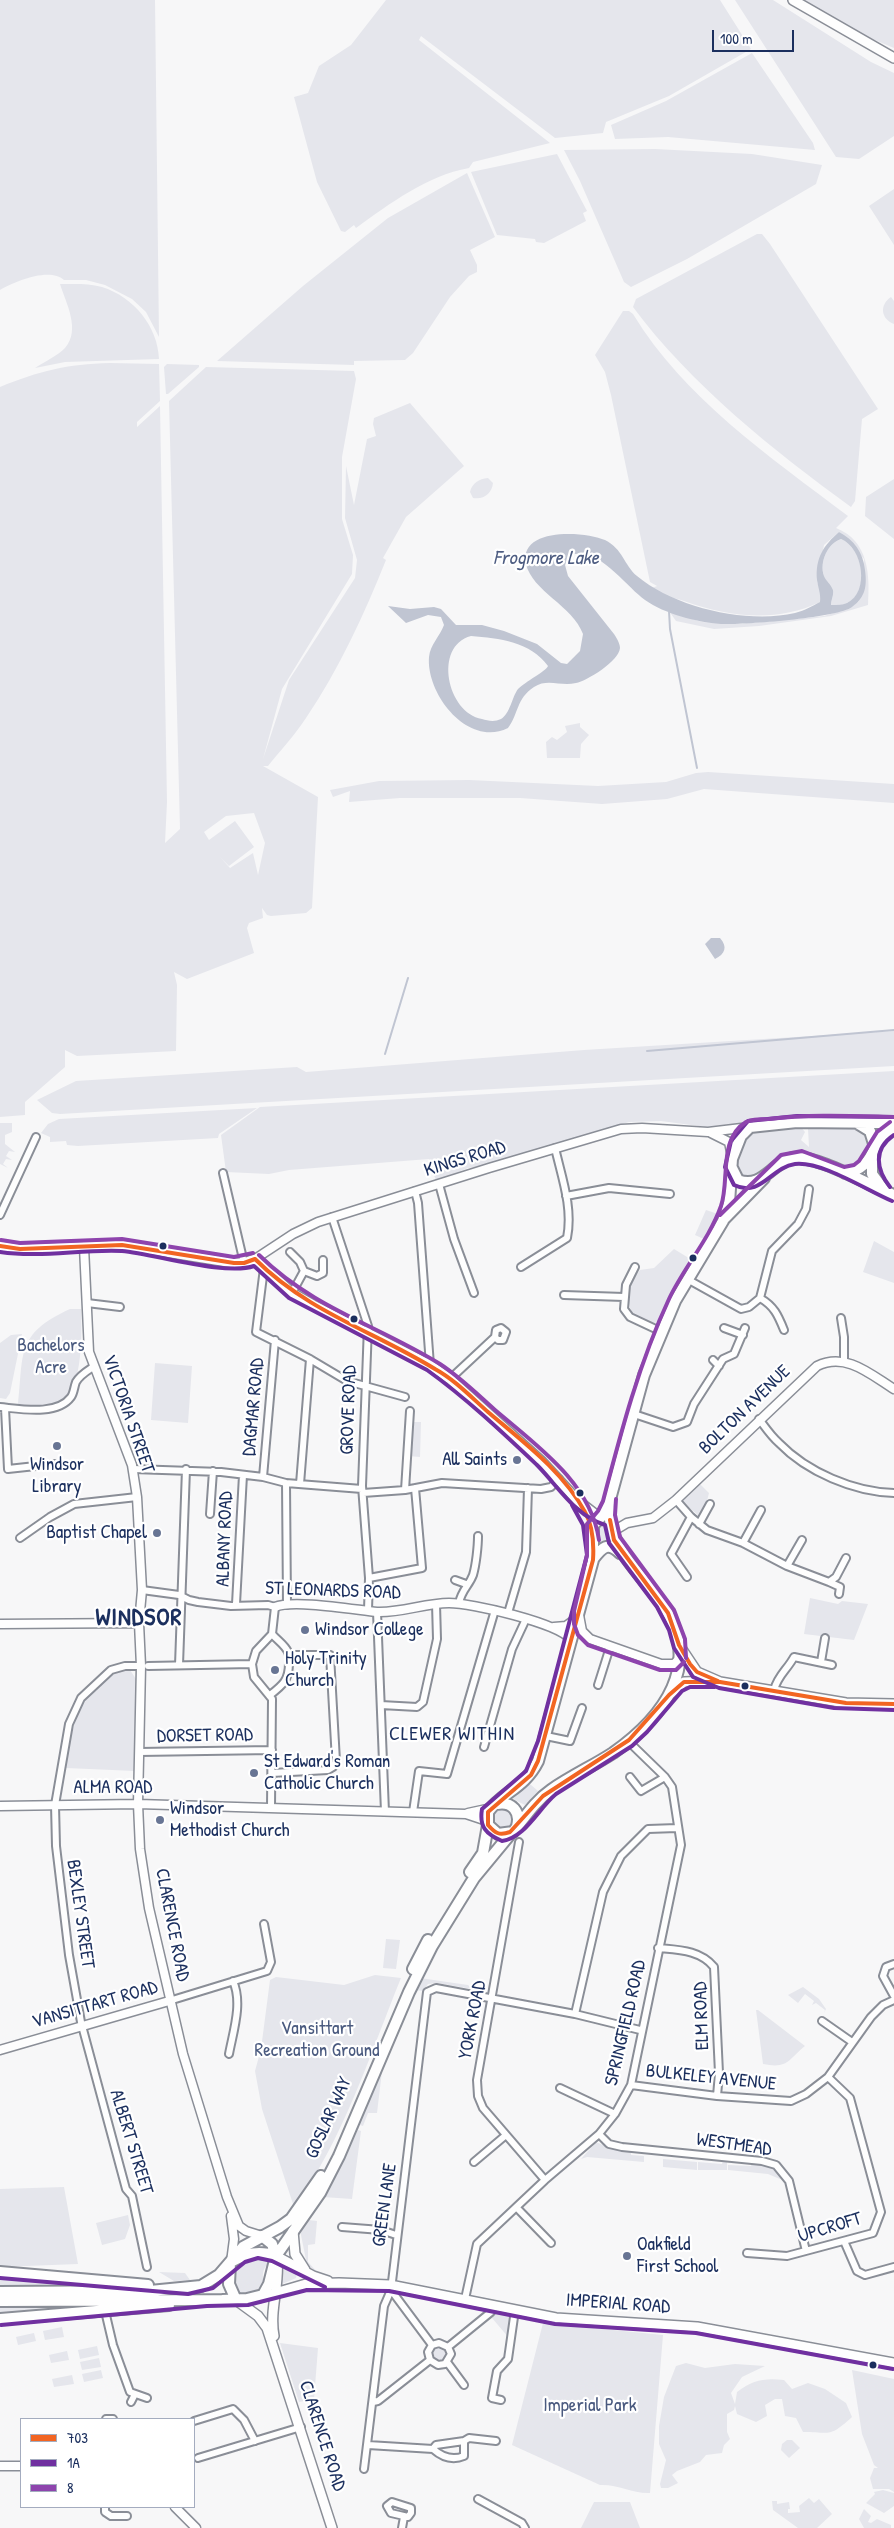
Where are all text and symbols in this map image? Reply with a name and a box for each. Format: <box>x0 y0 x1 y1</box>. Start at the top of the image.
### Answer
scale bar <box>714 20 796 52</box>
text: 100 m <box>720 28 753 49</box>
water label: Frogmore Lake <box>493 547 599 571</box>
street label: KINGS ROAD <box>421 1136 509 1182</box>
unlabelled marker <box>158 1241 168 1251</box>
unlabelled marker <box>688 1253 698 1263</box>
unlabelled marker <box>349 1314 359 1324</box>
park label: Bachelors Acre <box>17 1335 85 1379</box>
street label: VICTORIA STREET <box>97 1352 159 1476</box>
street label: DAGMAR ROAD <box>238 1357 270 1457</box>
street label: BOLTON AVENUE <box>694 1361 796 1459</box>
street label: GROVE ROAD <box>336 1365 362 1455</box>
marker: Windsor Library <box>51 1440 63 1452</box>
place label: All Saints <box>442 1449 507 1471</box>
place label: Windsor Library <box>30 1454 84 1498</box>
marker: All Saints <box>511 1454 523 1466</box>
unlabelled marker <box>575 1488 585 1498</box>
street label: ALBANY ROAD <box>212 1491 238 1587</box>
place label: Baptist Chapel <box>46 1522 147 1544</box>
marker: Baptist Chapel <box>151 1527 163 1539</box>
street label: ST LEONARDS ROAD <box>265 1577 401 1605</box>
district label: WINDSOR <box>95 1605 183 1633</box>
place label: Windsor College <box>315 1619 423 1641</box>
marker: Windsor College <box>299 1624 311 1636</box>
place label: Holy Trinity Church <box>285 1648 367 1692</box>
marker: Holy Trinity Church <box>269 1664 281 1676</box>
unlabelled marker <box>740 1681 750 1691</box>
district label: CLEWER WITHIN <box>387 1723 517 1747</box>
street label: DORSET ROAD <box>157 1724 253 1748</box>
place label: St Edward's Roman Catholic Church <box>264 1751 390 1795</box>
marker: St Edward's Roman Catholic Church <box>248 1767 260 1779</box>
street label: ALMA ROAD <box>74 1777 152 1799</box>
place label: Windsor Methodist Church <box>170 1798 290 1842</box>
marker: Windsor Methodist Church <box>154 1814 166 1826</box>
street label: BEXLEY STREET <box>61 1858 99 1970</box>
street label: CLARENCE ROAD <box>150 1867 194 1983</box>
street label: SPRINGFIELD ROAD <box>600 1958 652 2088</box>
street label: VANSITTART ROAD <box>30 1976 160 2034</box>
street label: YORK ROAD <box>454 1979 492 2061</box>
street label: ELM ROAD <box>689 1981 715 2051</box>
park label: Vansittart Recreation Ground <box>255 2018 379 2062</box>
street label: BULKELEY AVENUE <box>645 2060 777 2096</box>
street label: GOSLAR WAY <box>301 2074 357 2162</box>
street label: ALBERT STREET <box>104 2087 158 2197</box>
street label: WESTMEAD <box>695 2128 773 2162</box>
street label: GREEN LANE <box>368 2162 402 2248</box>
street label: UPCROFT <box>795 2208 865 2248</box>
place label: Oakfield First School <box>637 2234 718 2278</box>
marker: Oakfield First School <box>621 2250 633 2262</box>
street label: IMPERIAL ROAD <box>565 2289 671 2319</box>
unlabelled marker <box>868 2360 878 2370</box>
street label: CLARENCE ROAD <box>293 2378 351 2494</box>
park label: Imperial Park <box>543 2395 637 2417</box>
legend <box>20 2418 195 2508</box>
text: 703 <box>67 2427 88 2448</box>
text: 1A <box>67 2452 80 2473</box>
text: 8 <box>67 2477 74 2498</box>

